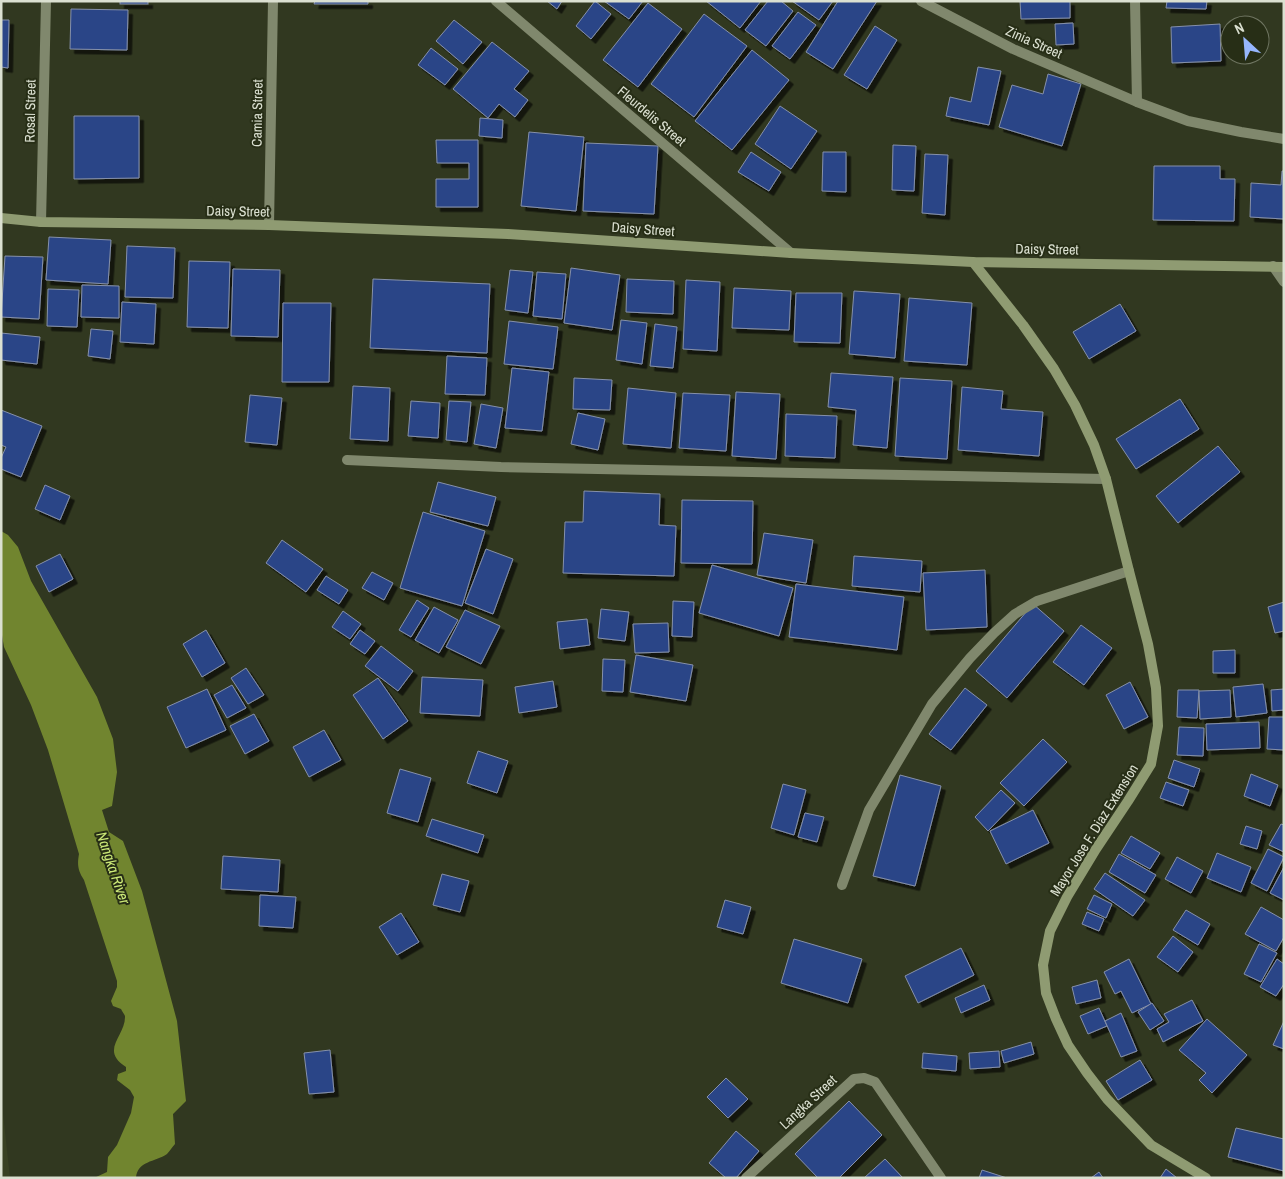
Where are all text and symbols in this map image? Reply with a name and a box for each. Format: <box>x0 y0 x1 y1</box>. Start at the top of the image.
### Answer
north arrow <box>1220 15 1270 65</box>
text: N <box>1232 18 1247 38</box>
street label: Zinia Street <box>1003 22 1065 62</box>
street label: Rosal Street <box>20 79 40 143</box>
street label: Camia Street <box>247 79 267 147</box>
street label: Fleurdelis Street <box>614 82 690 150</box>
street label: Daisy Street <box>206 201 270 221</box>
street label: Daisy Street <box>611 218 675 240</box>
street label: Daisy Street <box>1015 239 1079 259</box>
street label: Mayor Jose F. Diaz Extension <box>1046 761 1142 899</box>
water label: Nangka River <box>91 829 136 908</box>
street label: Langka Street <box>776 1071 840 1133</box>

